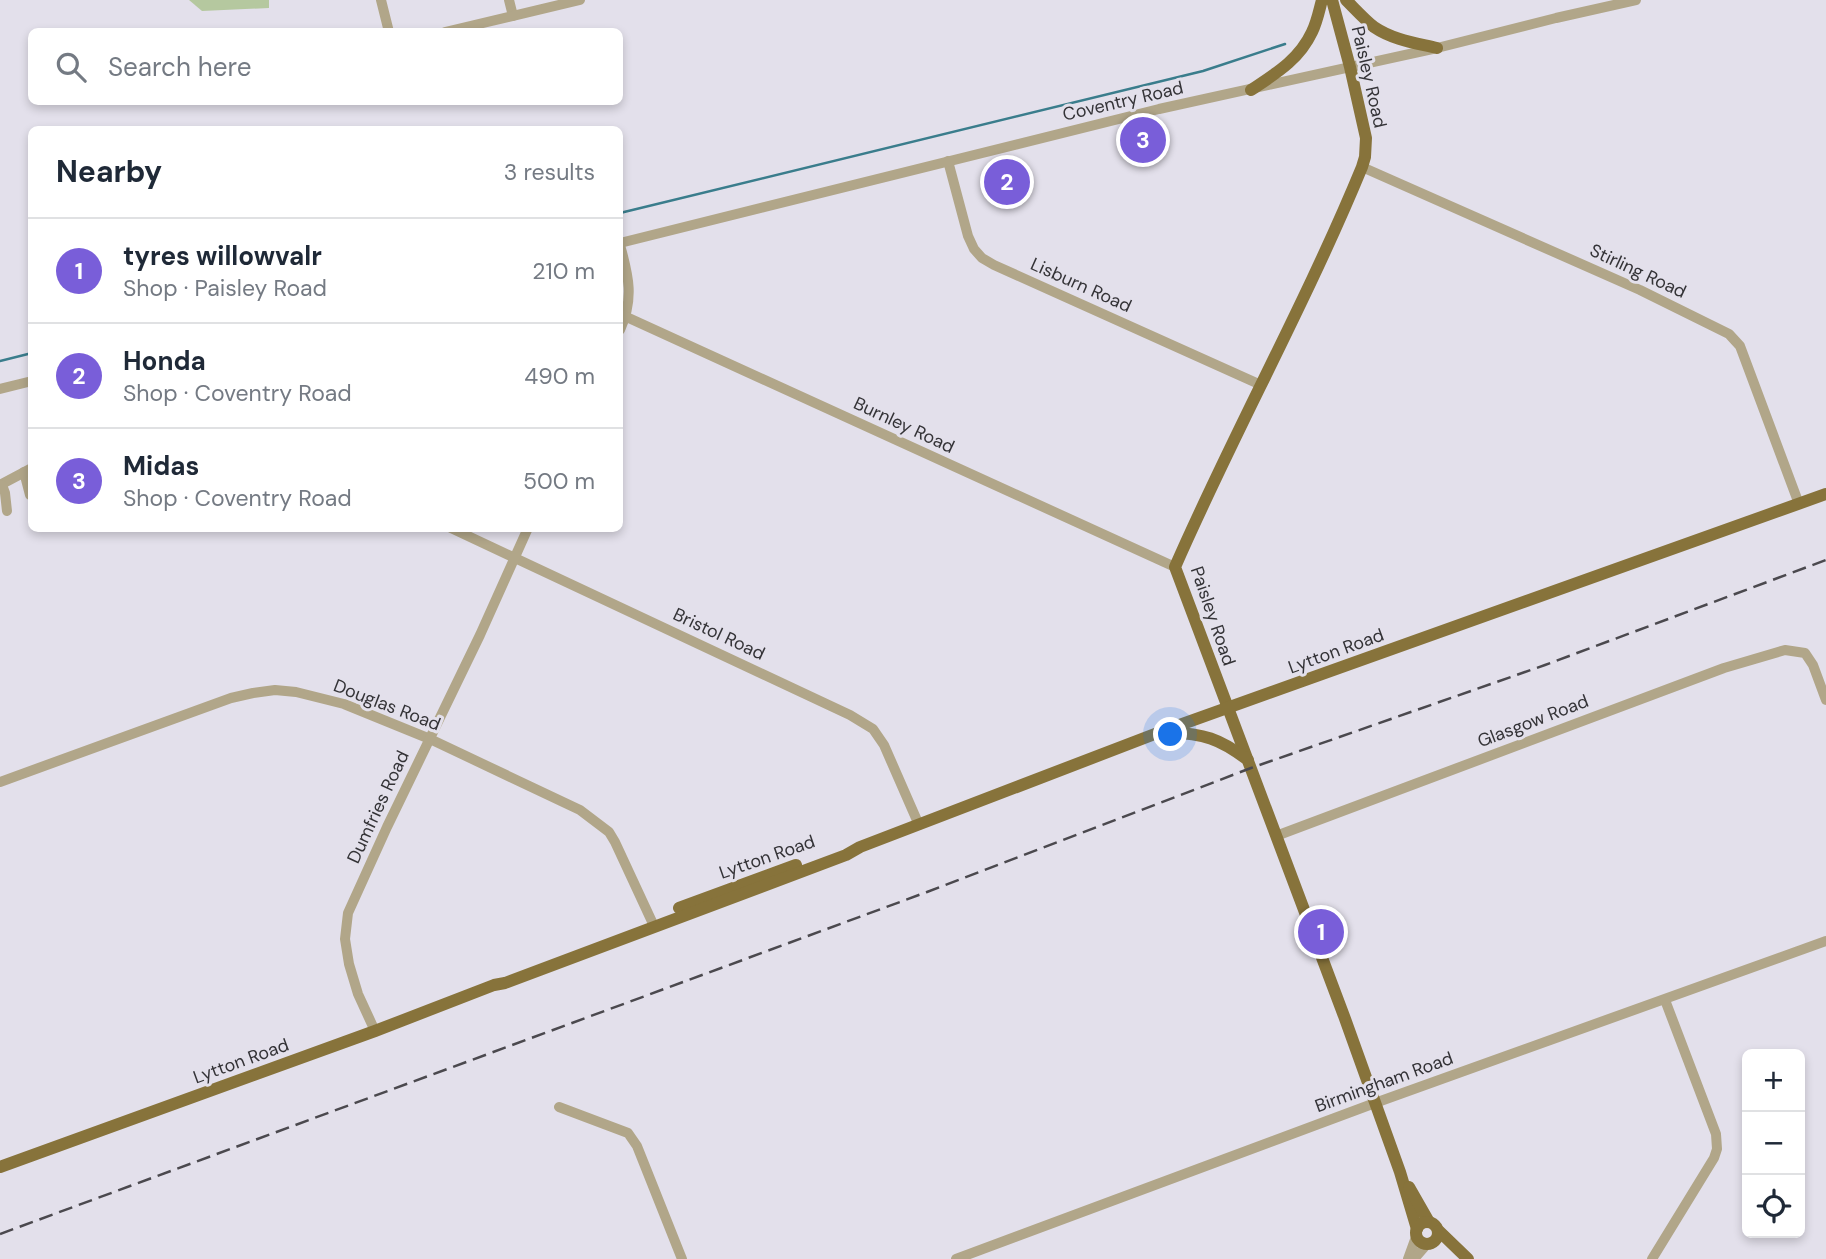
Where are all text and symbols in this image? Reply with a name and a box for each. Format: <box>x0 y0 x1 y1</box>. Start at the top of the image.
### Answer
street label: Paisley Road <box>1346 24 1392 130</box>
search box <box>28 28 623 105</box>
icon: search <box>52 48 90 86</box>
text: Search here <box>108 50 251 84</box>
street label: Coventry Road <box>1060 75 1186 127</box>
pin: 3 <box>1120 114 1166 166</box>
text: Nearby <box>56 152 162 191</box>
pin: 2 <box>984 156 1030 208</box>
text: 3 results <box>504 157 595 187</box>
street label: Stirling Road <box>1586 238 1690 304</box>
text: tyres willowvalr <box>123 239 322 273</box>
street label: Lisburn Road <box>1027 252 1135 318</box>
text: 1 <box>75 256 83 286</box>
text: 210 m <box>532 256 595 286</box>
text: Shop · Paisley Road <box>123 273 327 303</box>
text: Honda <box>123 344 206 378</box>
text: 2 <box>72 361 86 391</box>
text: 490 m <box>524 361 595 391</box>
text: Shop · Coventry Road <box>123 378 352 408</box>
street label: Burnley Road <box>850 391 958 459</box>
text: Midas <box>123 449 199 483</box>
text: 3 <box>72 466 86 496</box>
text: 500 m <box>523 466 595 496</box>
text: Shop · Coventry Road <box>123 483 352 513</box>
street label: Paisley Road <box>1185 563 1241 669</box>
street label: Bristol Road <box>669 602 769 666</box>
street label: Lytton Road <box>1285 623 1387 679</box>
street label: Douglas Road <box>330 674 444 736</box>
street label: Glasgow Road <box>1474 689 1592 753</box>
your location <box>1153 717 1187 751</box>
street label: Dumfries Road <box>341 747 415 867</box>
street label: Lytton Road <box>716 829 818 885</box>
pin: 1 <box>1298 906 1344 958</box>
street label: Lytton Road <box>190 1033 292 1089</box>
street label: Birmingham Road <box>1312 1046 1456 1118</box>
map controls <box>1742 1049 1805 1238</box>
button: + <box>1742 1049 1805 1112</box>
button: − <box>1742 1112 1805 1175</box>
button: locate <box>1742 1175 1805 1238</box>

